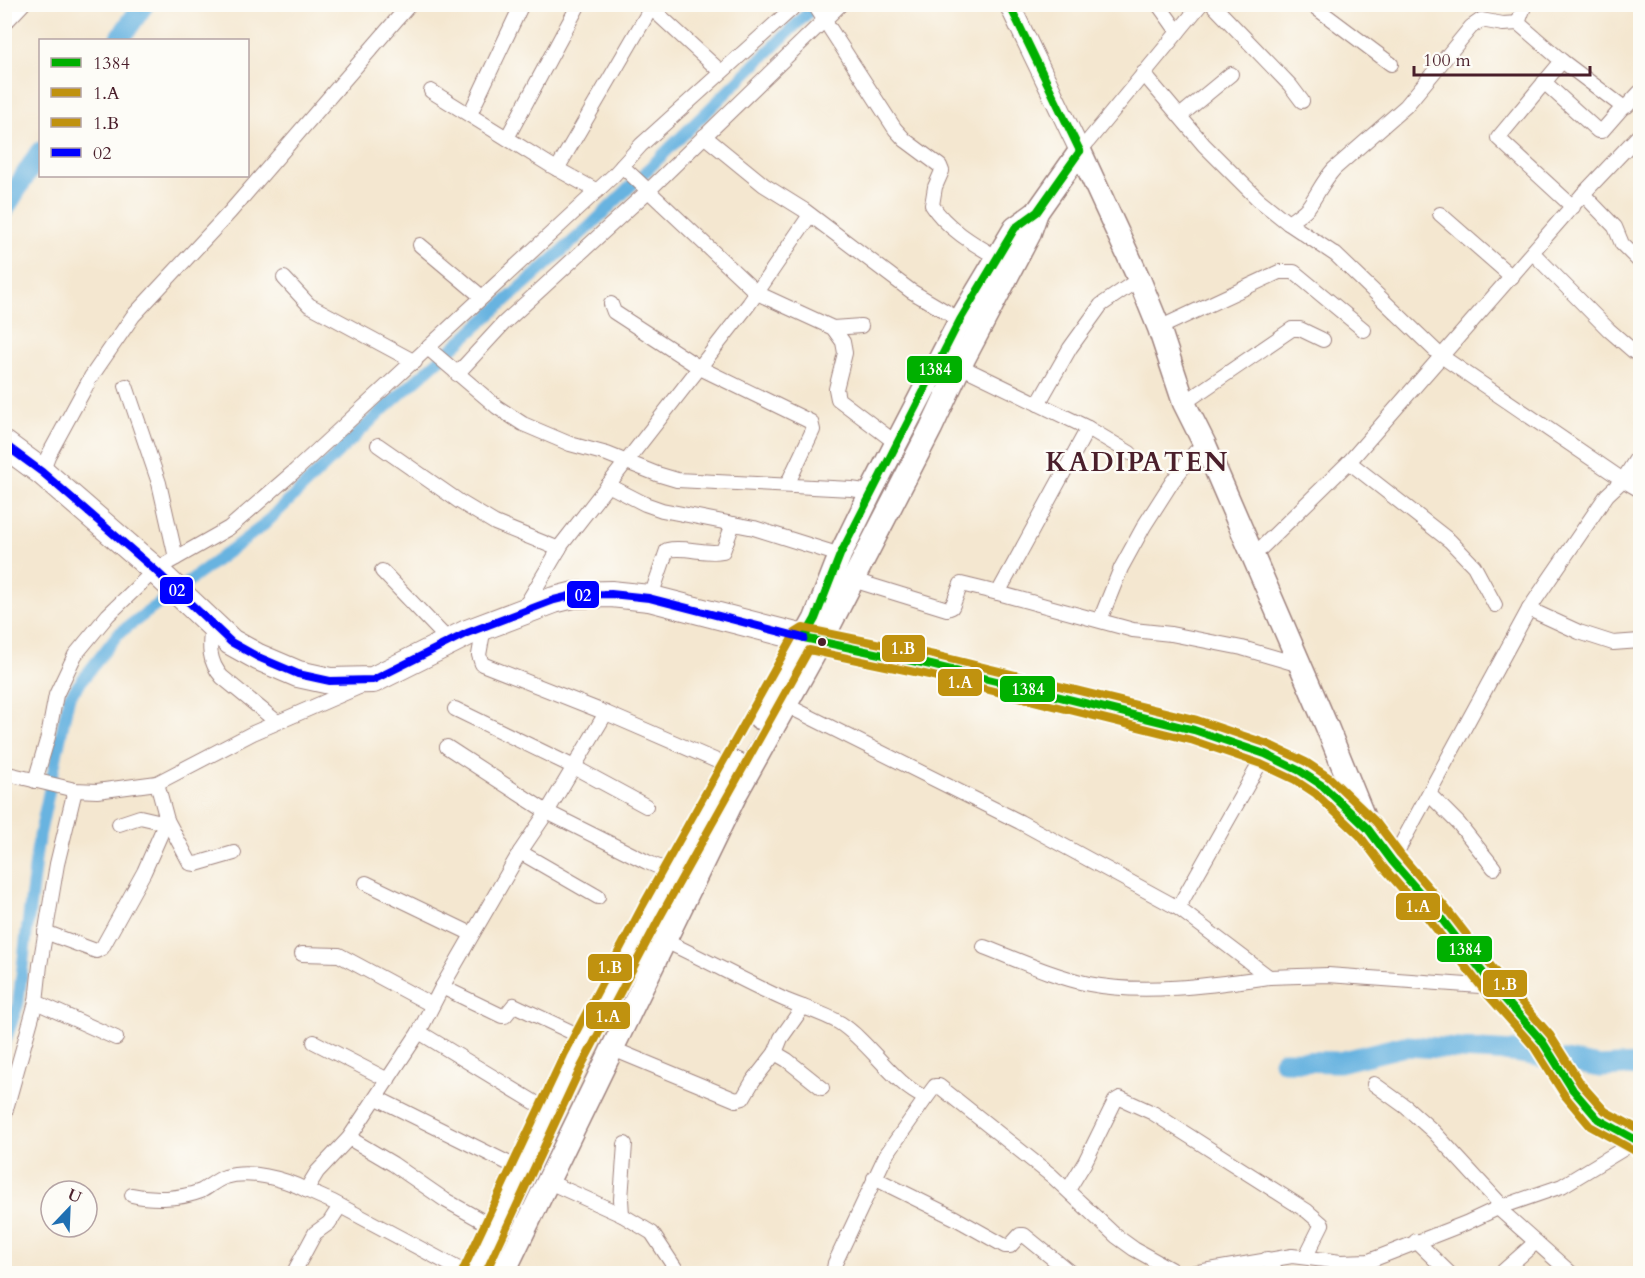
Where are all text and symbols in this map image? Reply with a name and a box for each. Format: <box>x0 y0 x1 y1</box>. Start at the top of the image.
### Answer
legend <box>39 39 249 177</box>
scale bar <box>1414 39 1590 77</box>
text: 100 m <box>1423 48 1471 73</box>
text: 1384 <box>93 51 130 76</box>
text: 1.A <box>93 81 120 106</box>
text: 1.B <box>93 111 119 136</box>
text: 02 <box>93 141 111 166</box>
line badge: 1384 <box>906 355 963 384</box>
text: 1384 <box>919 359 951 381</box>
district label: KADIPATEN <box>1045 444 1229 481</box>
line badge: 02 <box>159 576 194 605</box>
text: 02 <box>169 580 185 602</box>
line badge: 02 <box>566 580 600 609</box>
text: 02 <box>575 585 591 607</box>
line badge: 1.B <box>881 634 926 663</box>
unlabelled marker <box>816 636 828 648</box>
text: 1.B <box>891 638 915 660</box>
line badge: 1.A <box>937 668 983 697</box>
text: 1.A <box>948 672 972 694</box>
line badge: 1384 <box>999 675 1056 703</box>
text: 1384 <box>1012 679 1044 701</box>
line badge: 1.A <box>1395 892 1441 921</box>
text: 1.A <box>1406 896 1430 918</box>
line badge: 1384 <box>1436 935 1493 963</box>
text: 1384 <box>1449 939 1481 961</box>
line badge: 1.B <box>587 953 633 982</box>
text: 1.B <box>598 957 622 979</box>
line badge: 1.B <box>1482 969 1528 998</box>
text: 1.B <box>1493 974 1517 996</box>
line badge: 1.A <box>585 1001 631 1030</box>
text: 1.A <box>596 1006 620 1028</box>
north arrow <box>39 1179 99 1239</box>
text: U <box>64 1183 85 1209</box>

